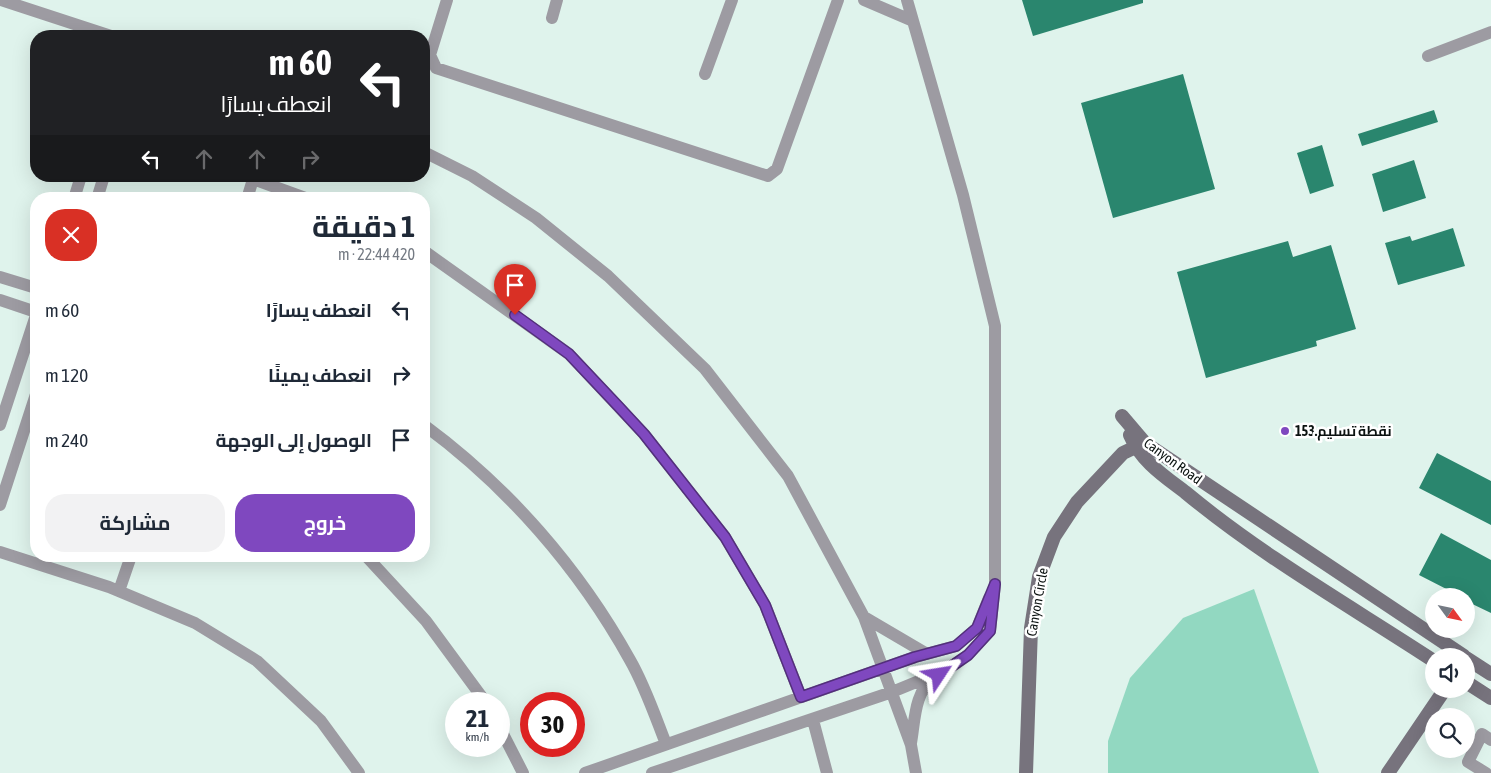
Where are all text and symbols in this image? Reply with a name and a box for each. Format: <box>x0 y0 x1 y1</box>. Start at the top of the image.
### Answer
text: 60 m <box>269 42 332 82</box>
icon: left <box>350 50 415 115</box>
text: انعطف يسارًا <box>221 91 332 117</box>
icon: left <box>137 145 165 173</box>
icon: ahead <box>190 145 218 173</box>
icon: ahead <box>243 145 271 173</box>
icon: right <box>296 145 324 173</box>
button: close <box>45 209 97 261</box>
text: 1 دقيقة <box>312 209 415 243</box>
text: 420 m · 22:44 <box>338 245 415 263</box>
pin <box>494 264 536 315</box>
icon: arrive <box>501 271 529 299</box>
icon: left <box>387 296 415 324</box>
text: 60 m <box>45 299 79 321</box>
text: انعطف يسارًا <box>266 299 372 321</box>
icon: right <box>387 361 415 389</box>
text: 120 m <box>45 364 88 386</box>
text: انعطف يمينًا <box>268 364 372 386</box>
place label: نقطة تسليم.153 <box>1295 423 1392 441</box>
marker: نقطة تسليم.153 <box>1279 425 1291 437</box>
icon: arrive <box>387 426 415 454</box>
text: 240 m <box>45 429 88 451</box>
text: الوصول إلى الوجهة <box>215 429 372 451</box>
street label: Canyon Road <box>1141 435 1205 487</box>
button: مشاركة <box>45 494 225 552</box>
button: خروج <box>235 494 415 552</box>
street label: Canyon Circle <box>1023 566 1051 638</box>
north arrow <box>1425 588 1475 638</box>
map controls <box>1425 588 1475 758</box>
position arrow <box>912 648 964 700</box>
button: sound <box>1425 648 1475 698</box>
speed limit sign: 30 <box>520 692 585 757</box>
text: 21 <box>466 704 489 732</box>
button: search <box>1425 708 1475 758</box>
text: km/h <box>466 730 489 744</box>

